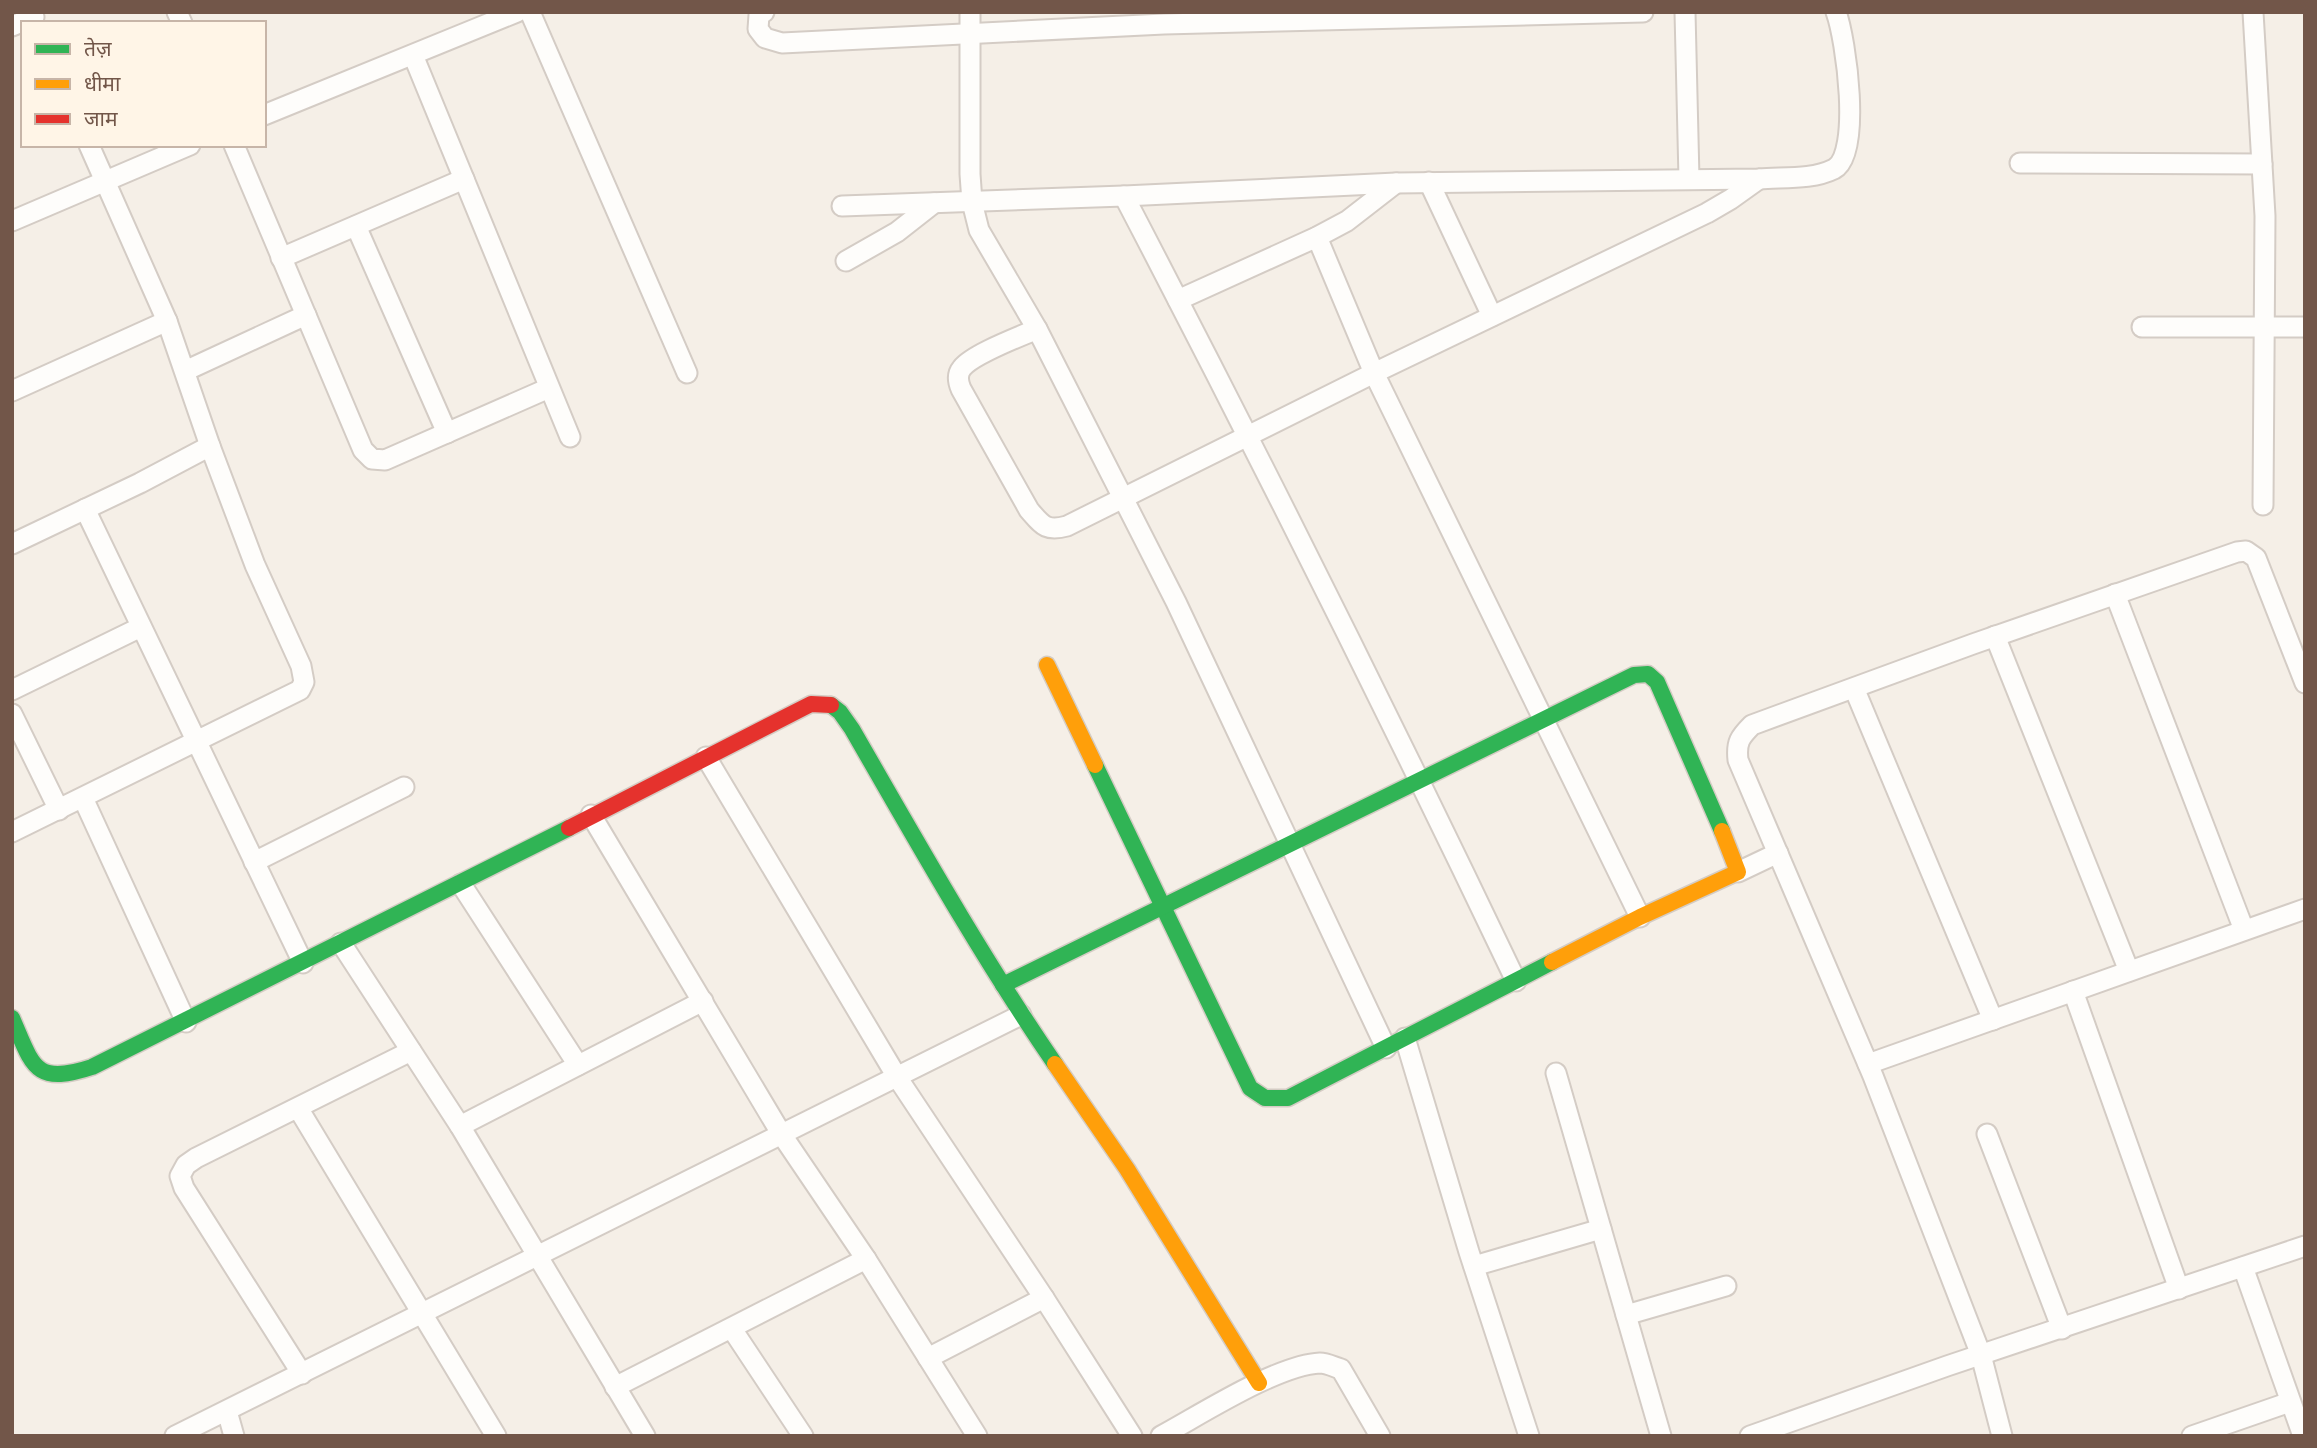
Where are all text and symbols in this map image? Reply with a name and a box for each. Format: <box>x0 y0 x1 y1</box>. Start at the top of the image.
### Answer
legend <box>21 21 266 147</box>
text: तेज़ <box>84 36 112 60</box>
text: धीमा <box>84 71 121 95</box>
text: जाम <box>84 106 118 130</box>

